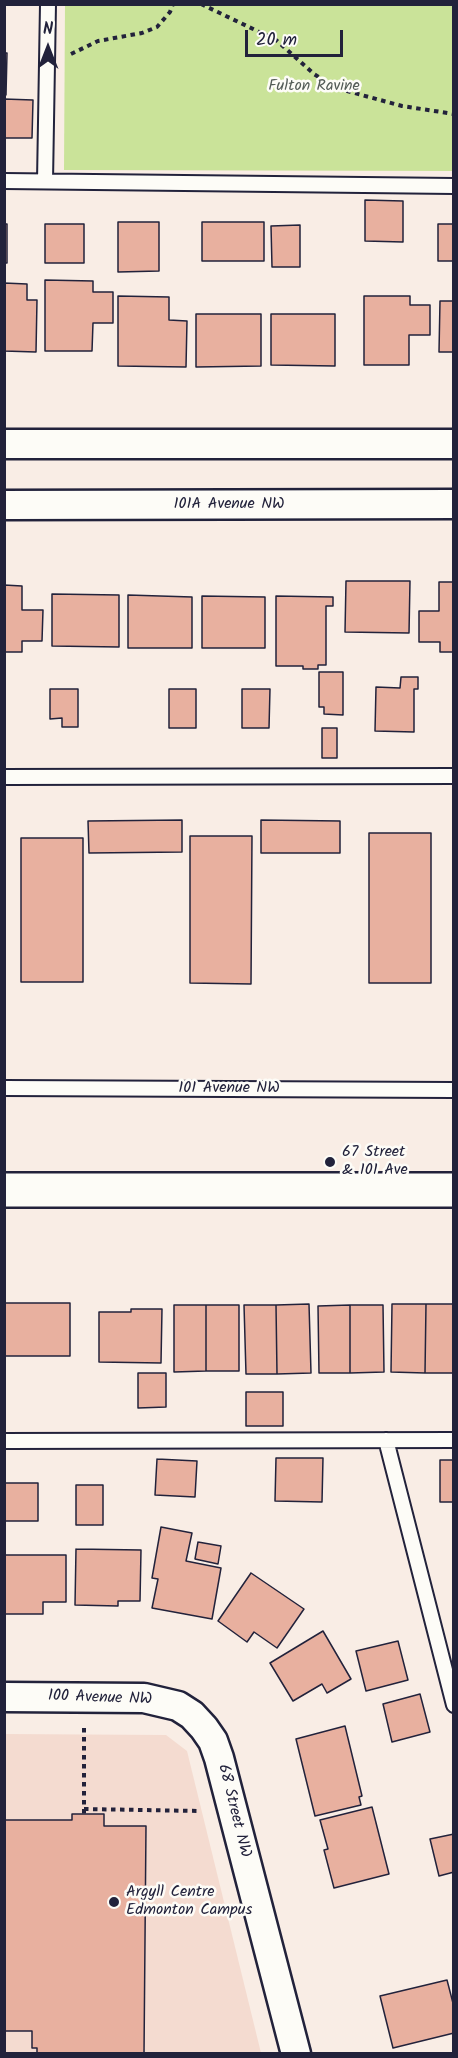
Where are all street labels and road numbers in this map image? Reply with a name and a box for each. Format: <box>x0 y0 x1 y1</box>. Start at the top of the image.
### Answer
street label: 101A Avenue NW <box>173 495 285 515</box>
street label: 101 Avenue NW <box>178 1079 280 1099</box>
street label: 100 Avenue NW <box>48 1688 152 1710</box>
street label: 68 Street NW <box>212 1762 254 1860</box>

